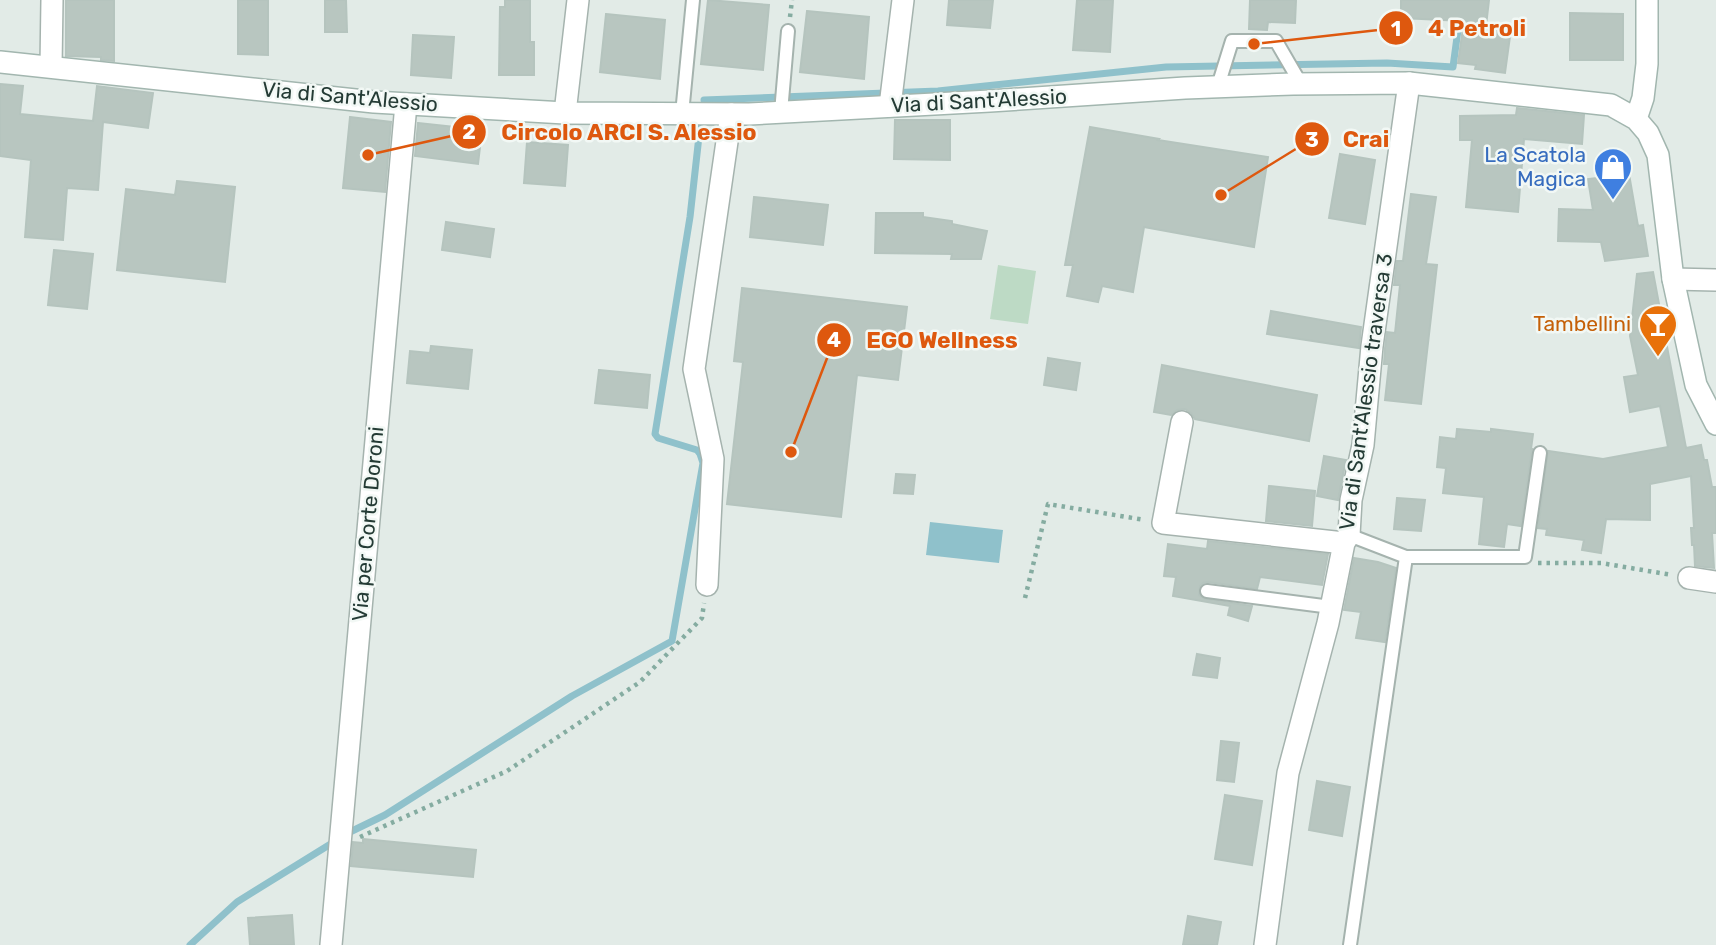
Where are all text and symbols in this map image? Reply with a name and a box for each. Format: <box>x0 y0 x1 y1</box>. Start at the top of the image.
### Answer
callout: 4 Petroli <box>1379 6 1539 50</box>
text: 4 Petroli <box>1428 14 1526 42</box>
text: 1 <box>1391 16 1401 41</box>
street label: Via di Sant'Alessio <box>261 76 439 117</box>
street label: Via di Sant'Alessio <box>890 83 1068 118</box>
callout: Circolo ARCI S. Alessio <box>452 110 771 154</box>
callout: Crai <box>1294 117 1404 161</box>
text: Circolo ARCI S. Alessio <box>501 118 757 146</box>
text: 2 <box>462 119 476 144</box>
text: Crai <box>1343 125 1389 153</box>
text: 3 <box>1305 127 1319 152</box>
place label: La Scatola Magica <box>1484 142 1586 191</box>
shop icon: La Scatola Magica <box>1592 146 1634 201</box>
street label: Via di Sant'Alessio traversa 3 <box>1334 252 1397 532</box>
bar icon: Tambellini <box>1637 303 1679 358</box>
place label: Tambellini <box>1533 311 1631 336</box>
callout: EGO Wellness <box>817 318 1032 362</box>
text: EGO Wellness <box>866 326 1018 354</box>
text: 4 <box>827 327 841 352</box>
street label: Via per Corte Doroni <box>347 425 388 623</box>

